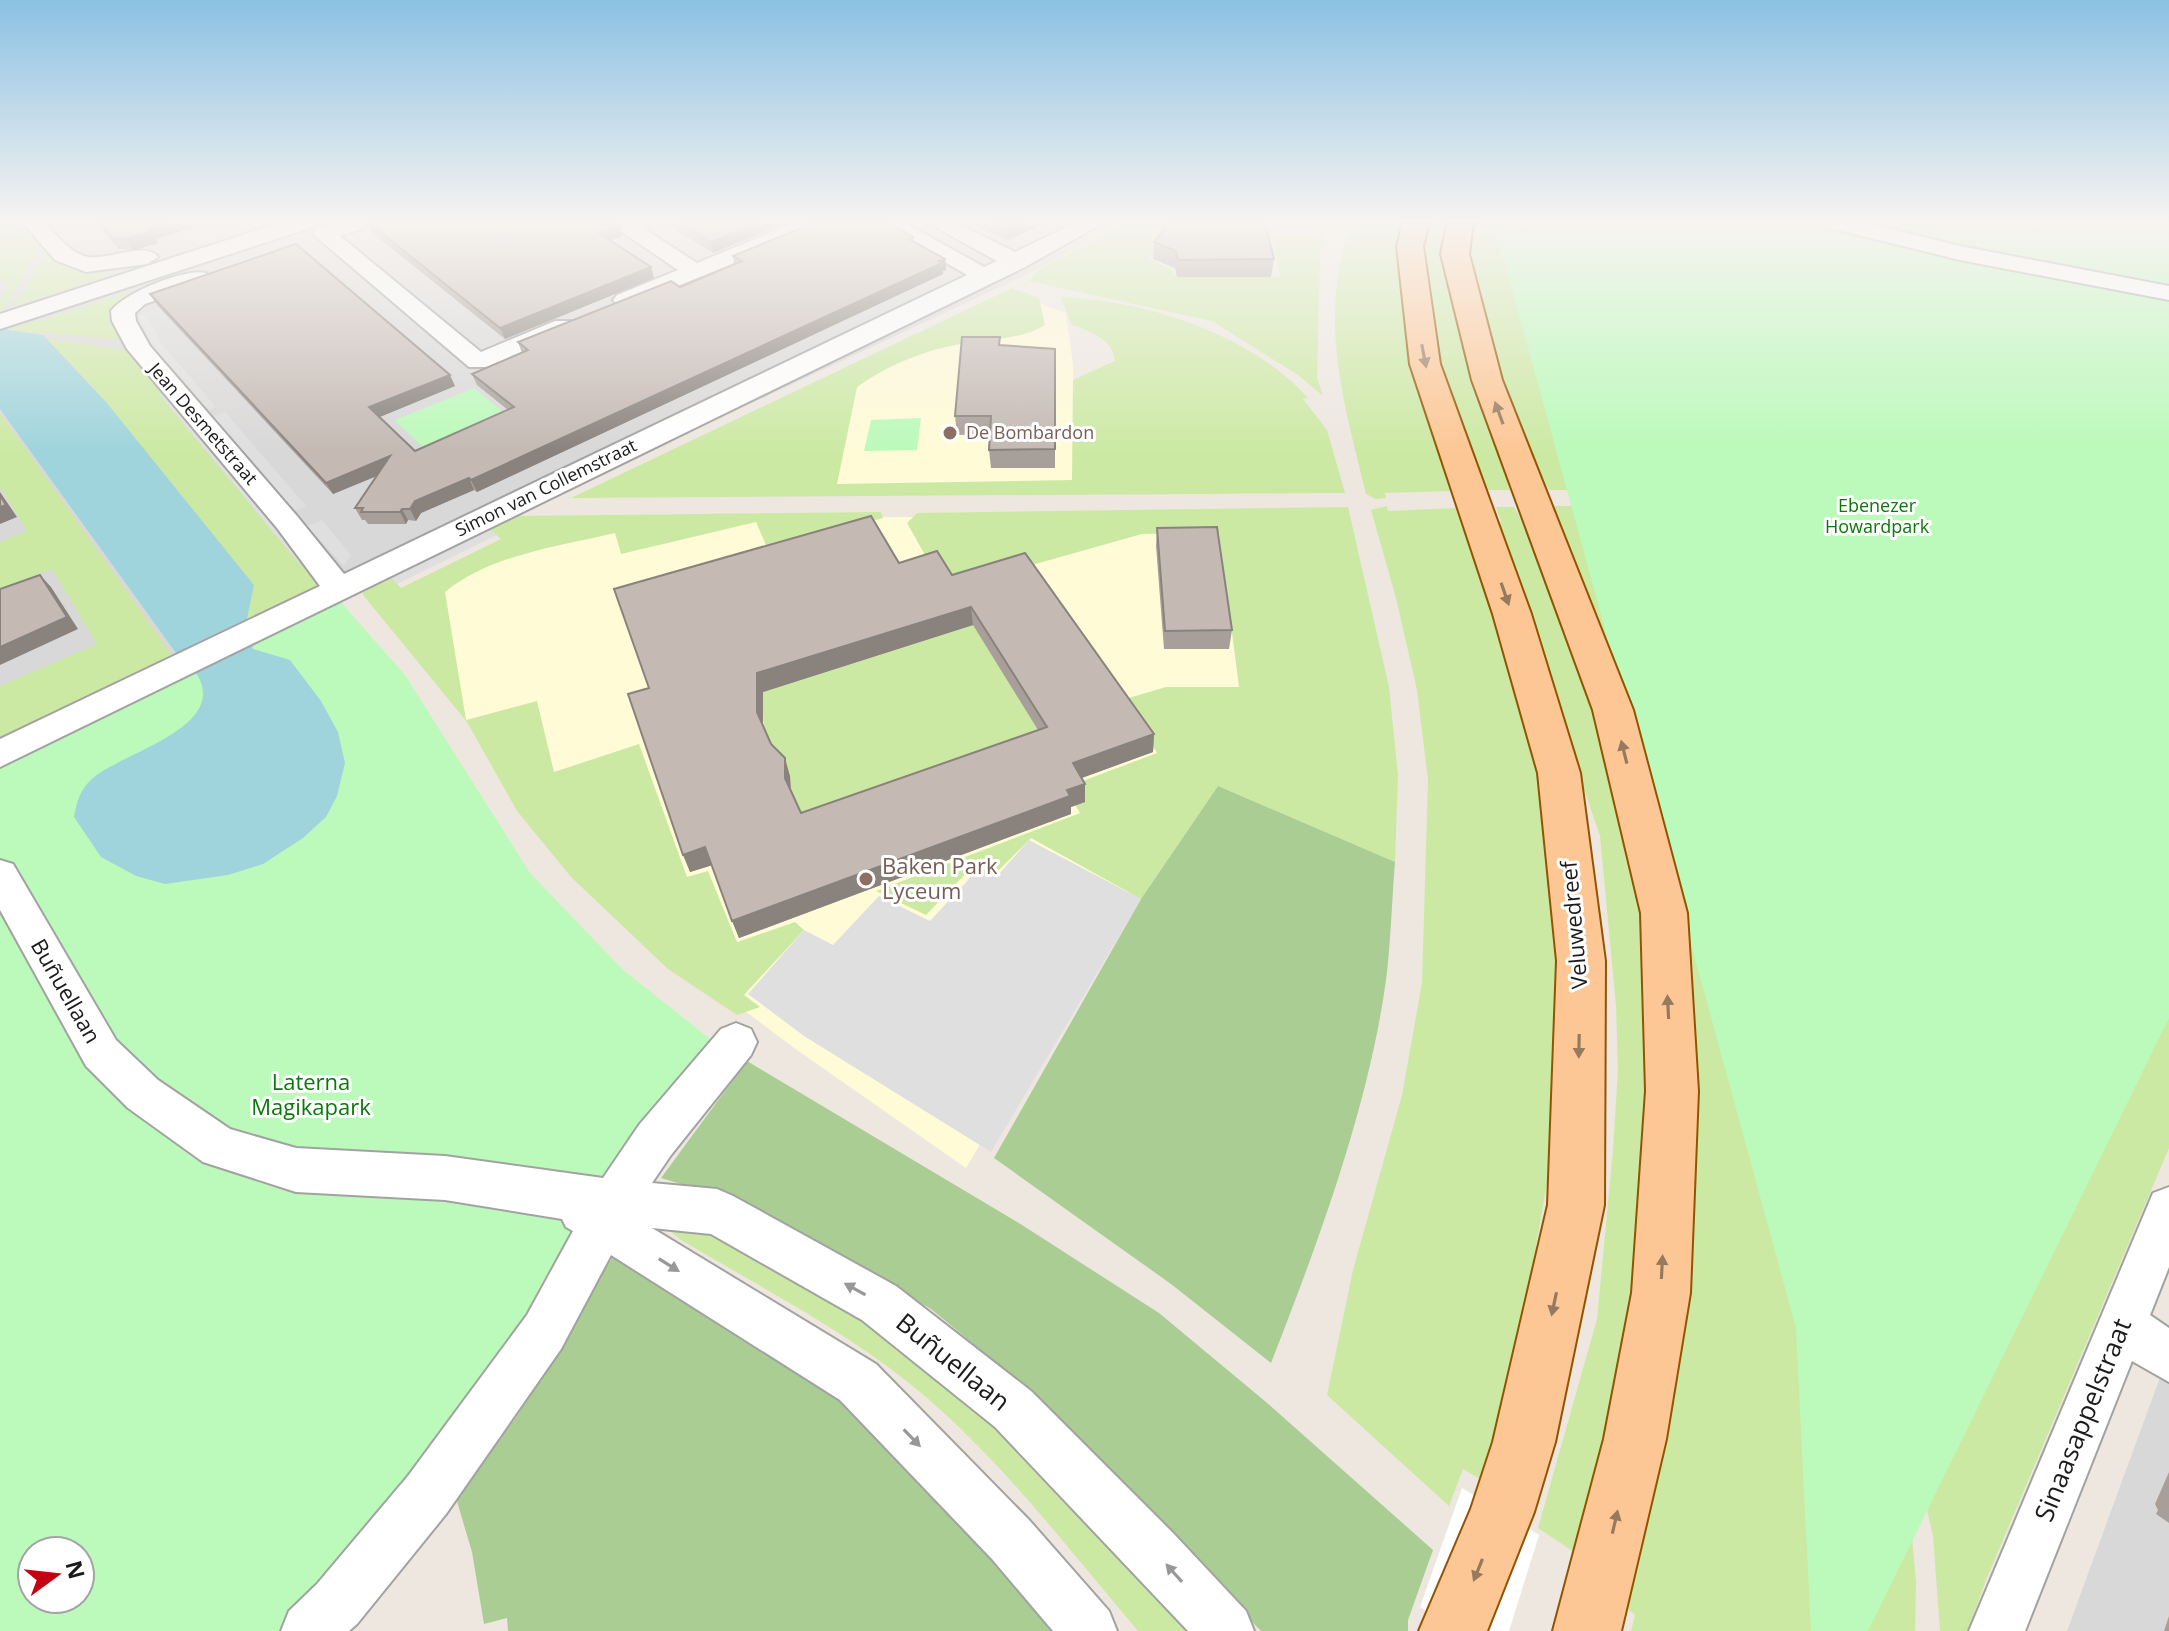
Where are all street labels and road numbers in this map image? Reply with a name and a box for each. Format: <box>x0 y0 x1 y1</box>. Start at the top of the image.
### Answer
street label: Jean Desmetstraat <box>143 356 263 489</box>
street label: Simon van Collemstraat <box>451 433 640 542</box>
street label: Veluwedreef <box>1552 858 1594 990</box>
street label: Buñuellaan <box>25 933 109 1048</box>
street label: Buñuellaan <box>889 1304 1018 1418</box>
street label: Sinaasappelstraat <box>2025 1313 2139 1526</box>

